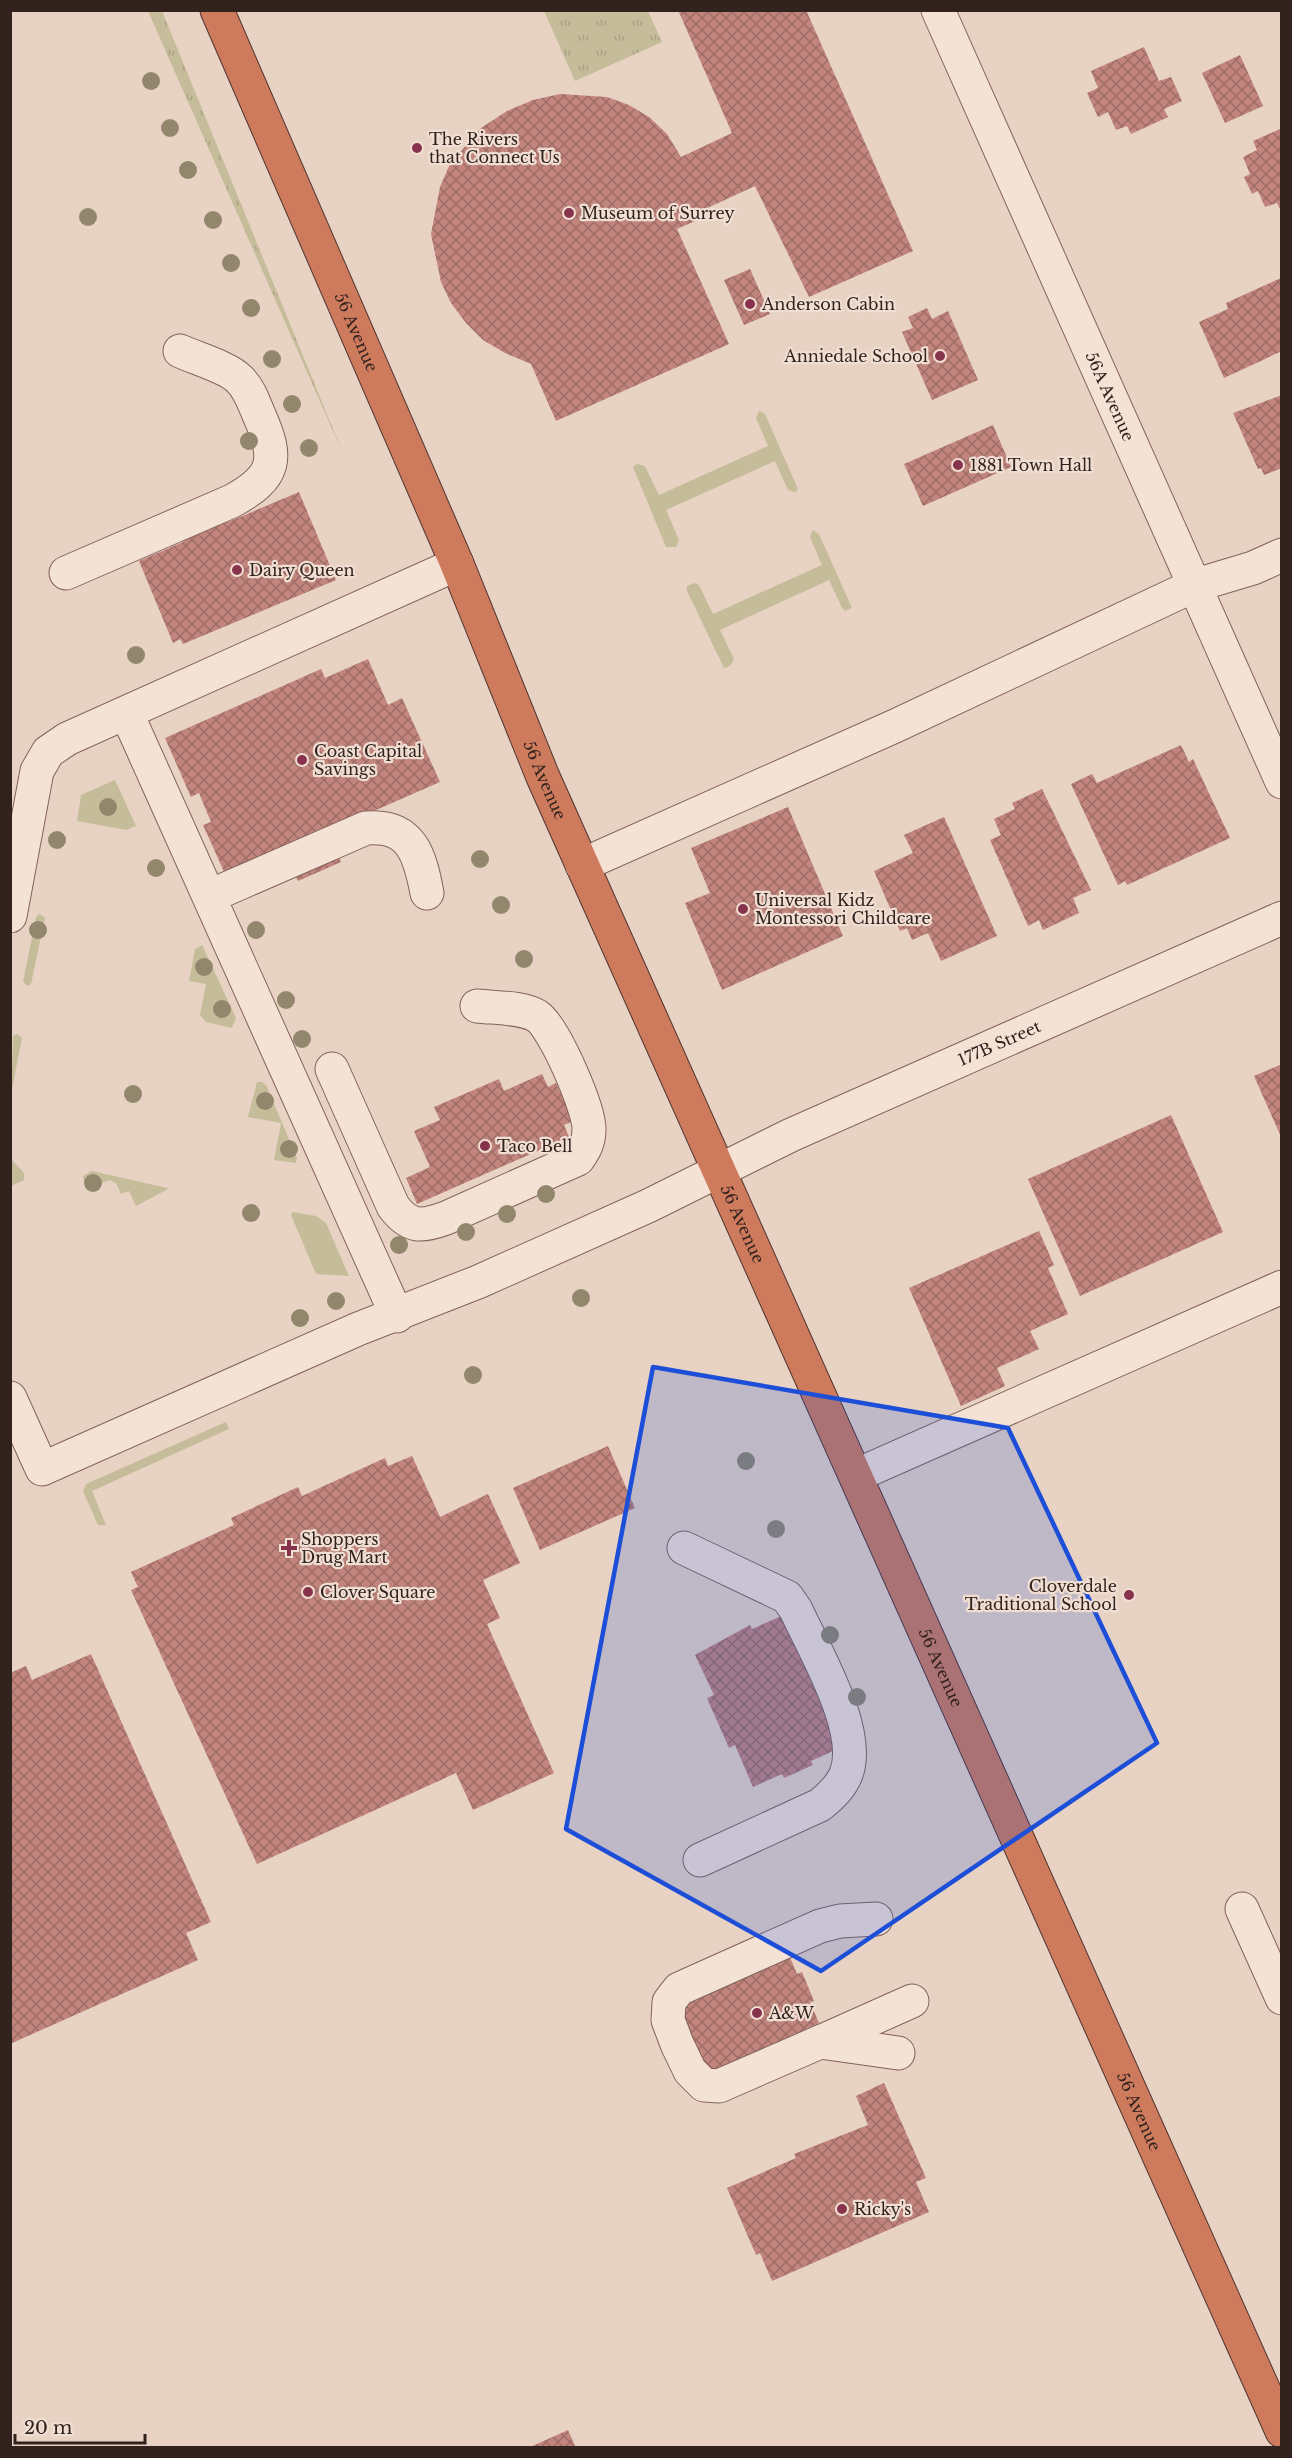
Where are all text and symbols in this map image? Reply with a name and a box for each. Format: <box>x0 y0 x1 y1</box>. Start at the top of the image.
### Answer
place label: The Rivers that Connect Us <box>429 129 560 167</box>
marker: The Rivers that Connect Us <box>410 141 424 155</box>
place label: Museum of Surrey <box>581 203 735 223</box>
marker: Museum of Surrey <box>562 206 576 220</box>
street label: 56 Avenue <box>331 289 382 375</box>
place label: Anderson Cabin <box>761 294 895 314</box>
marker: Anderson Cabin <box>743 297 757 311</box>
place label: Anniedale School <box>783 346 928 366</box>
street label: 56A Avenue <box>1081 348 1139 444</box>
marker: Anniedale School <box>933 349 947 363</box>
place label: 1881 Town Hall <box>970 455 1092 475</box>
marker: 1881 Town Hall <box>951 458 965 472</box>
place label: Dairy Queen <box>249 560 355 580</box>
marker: Dairy Queen <box>230 563 244 577</box>
street label: 56 Avenue <box>519 737 571 823</box>
place label: Coast Capital Savings <box>314 741 422 779</box>
marker: Coast Capital Savings <box>295 753 309 767</box>
place label: Universal Kidz Montessori Childcare <box>755 890 931 928</box>
marker: Universal Kidz Montessori Childcare <box>736 902 750 916</box>
street label: 177B Street <box>955 1016 1044 1070</box>
place label: Taco Bell <box>497 1136 573 1156</box>
marker: Taco Bell <box>478 1139 492 1153</box>
street label: 56 Avenue <box>716 1181 769 1267</box>
place label: Shoppers Drug Mart <box>301 1529 387 1567</box>
marker: Shoppers Drug Mart <box>282 1541 296 1555</box>
place label: Cloverdale Traditional School <box>965 1576 1117 1614</box>
place label: Clover Square <box>320 1582 436 1602</box>
marker: Clover Square <box>301 1585 315 1599</box>
marker: Cloverdale Traditional School <box>1122 1588 1136 1602</box>
street label: 56 Avenue <box>915 1625 967 1710</box>
place label: A&W <box>768 2003 814 2023</box>
marker: A&W <box>750 2006 764 2020</box>
street label: 56 Avenue <box>1113 2069 1166 2154</box>
place label: Ricky's <box>854 2199 911 2219</box>
marker: Ricky's <box>835 2202 849 2216</box>
scale bar <box>15 2407 146 2445</box>
text: 20 m <box>24 2417 72 2439</box>

